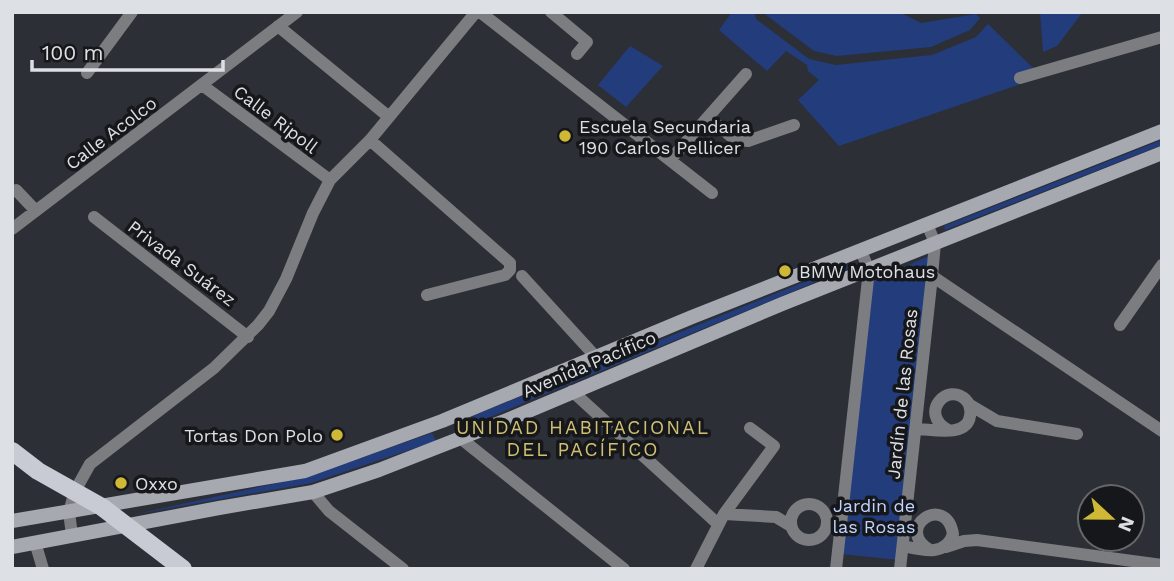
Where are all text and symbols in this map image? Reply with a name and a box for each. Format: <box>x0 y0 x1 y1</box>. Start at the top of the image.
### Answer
scale bar <box>32 28 222 72</box>
text: 100 m <box>42 40 104 65</box>
street label: Calle Ripoll <box>230 81 323 158</box>
street label: Calle Acolco <box>61 92 161 174</box>
place label: Escuela Secundaria 190 Carlos Pellicer <box>579 116 751 158</box>
marker: Escuela Secundaria 190 Carlos Pellicer <box>557 128 573 144</box>
street label: Privada Suárez <box>124 216 240 310</box>
place label: BMW Motohaus <box>799 261 935 282</box>
marker: BMW Motohaus <box>777 263 793 279</box>
street label: Jardín de las Rosas <box>883 308 921 480</box>
street label: Avenida Pacífico <box>519 326 659 402</box>
district label: UNIDAD HABITACIONAL DEL PACÍFICO <box>456 416 710 461</box>
place label: Tortas Don Polo <box>184 425 323 446</box>
marker: Tortas Don Polo <box>329 427 345 443</box>
place label: Oxxo <box>135 473 178 494</box>
marker: Oxxo <box>113 475 129 491</box>
north arrow <box>1076 483 1146 553</box>
park label: Jardin de las Rosas <box>833 495 915 537</box>
text: N <box>1113 513 1140 535</box>

